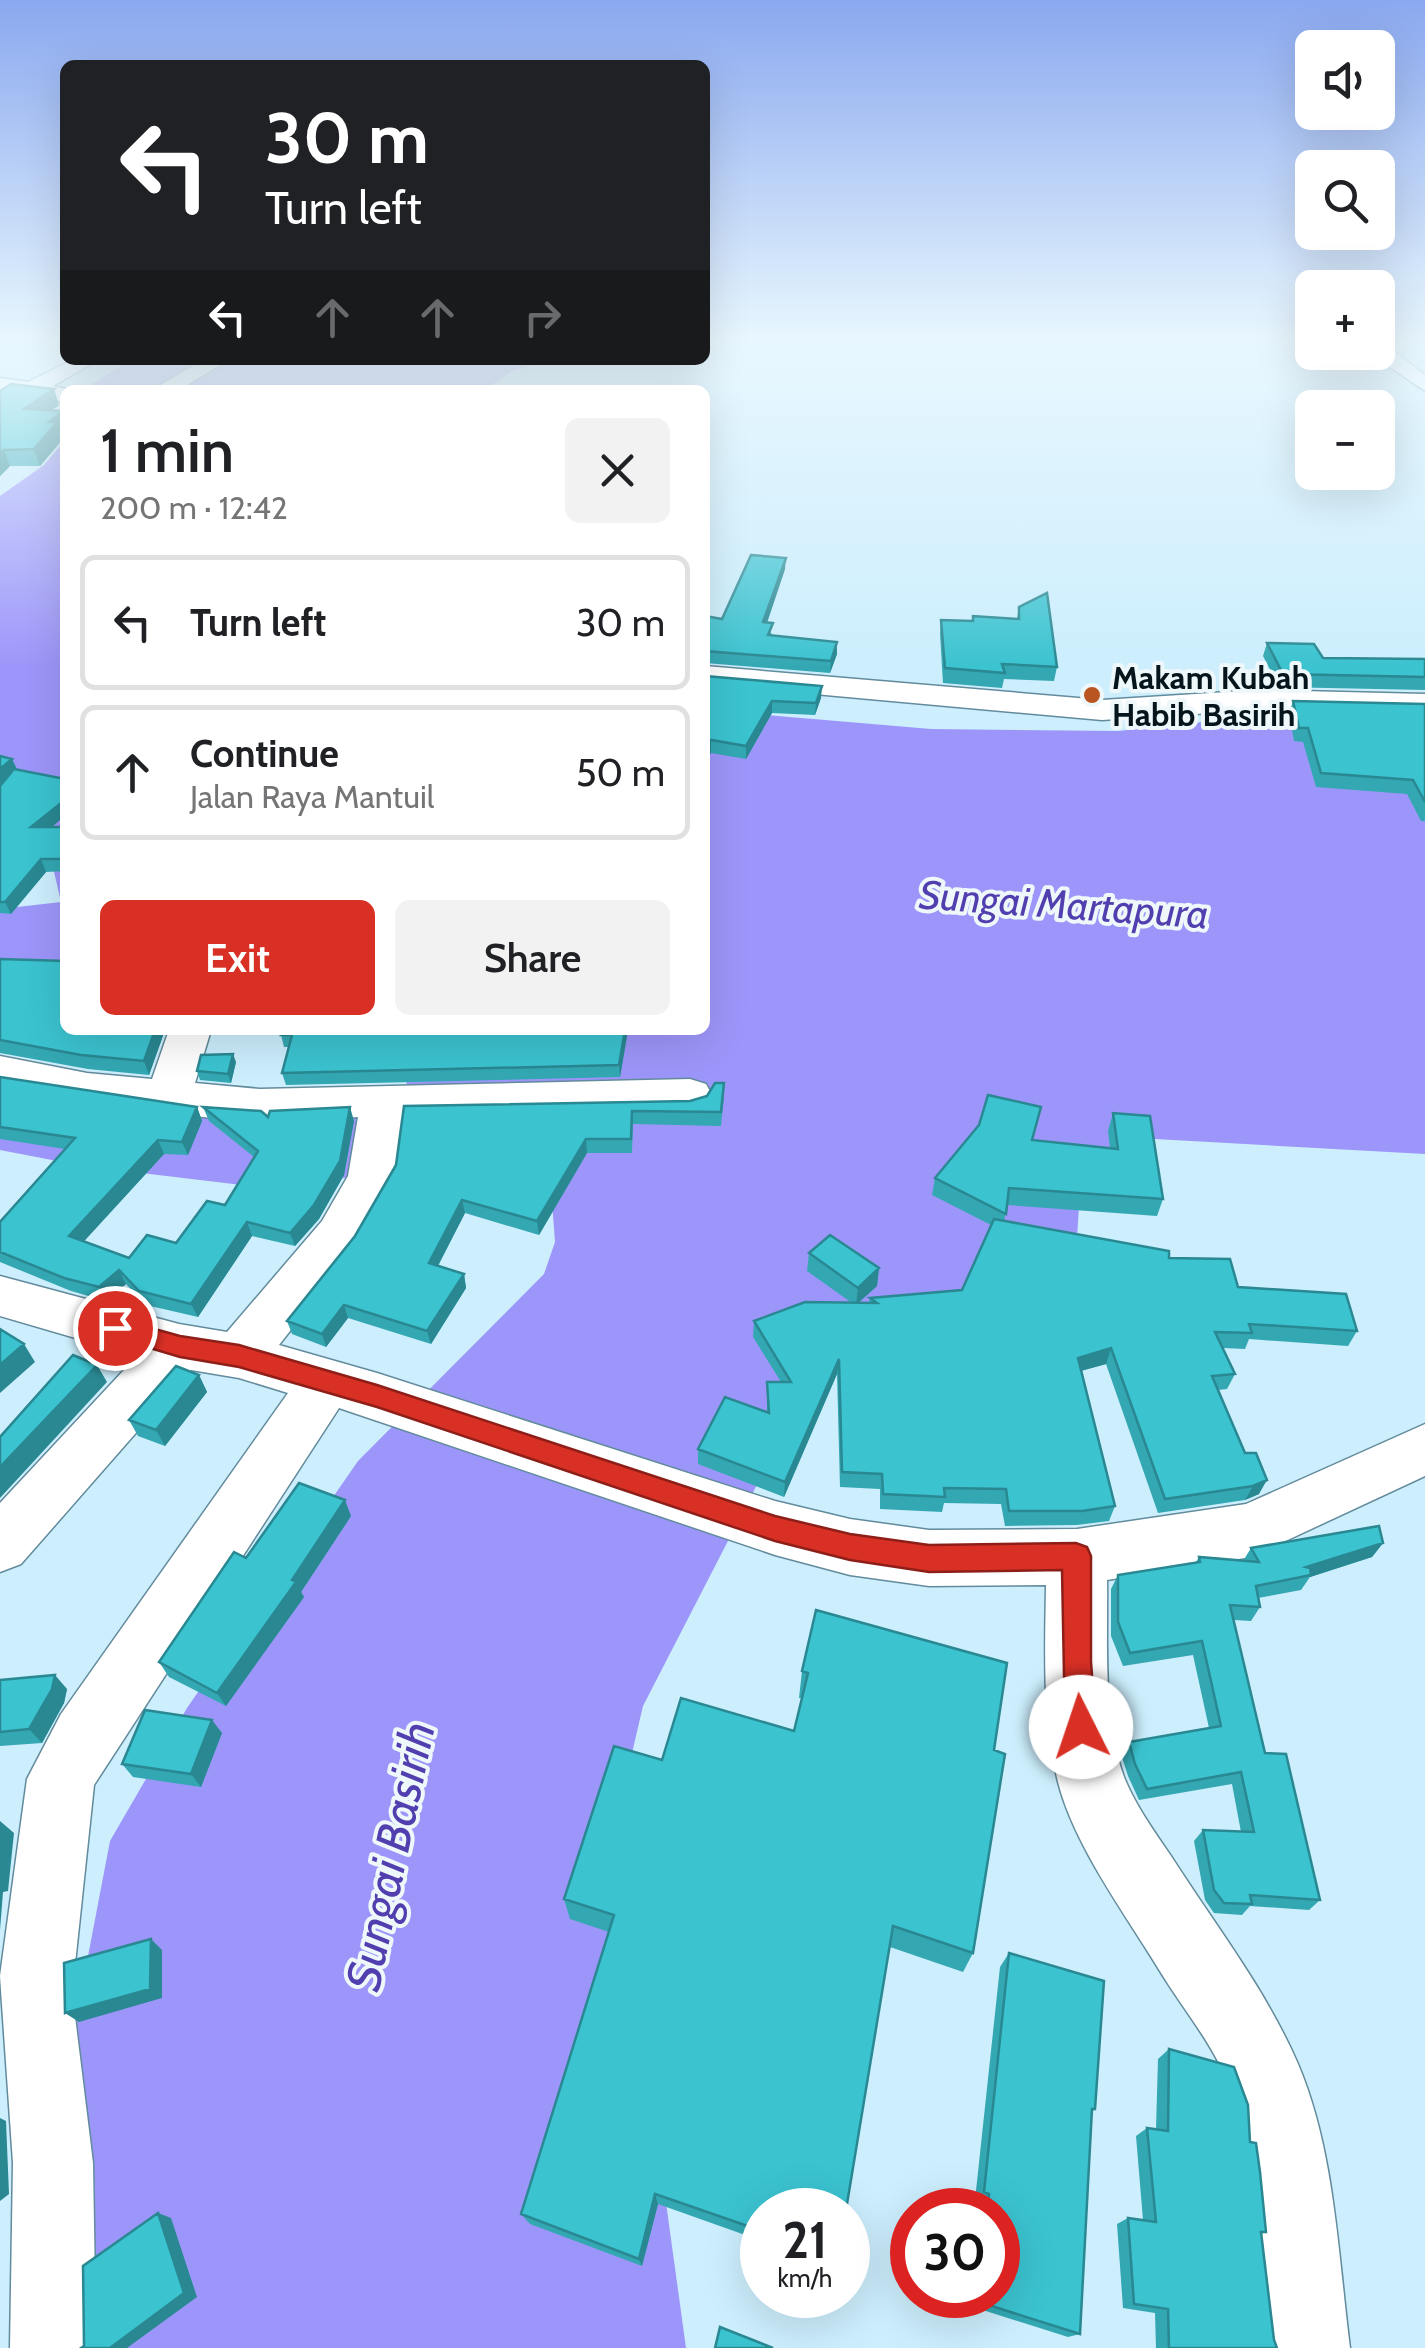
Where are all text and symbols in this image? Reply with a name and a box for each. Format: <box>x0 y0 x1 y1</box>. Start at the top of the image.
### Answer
map controls <box>1295 30 1395 490</box>
button: sound <box>1295 30 1395 130</box>
text: 30 m <box>265 95 429 181</box>
icon: left <box>100 100 230 230</box>
button: search <box>1295 150 1395 250</box>
text: Turn left <box>265 181 422 235</box>
button: + <box>1295 270 1395 370</box>
icon: left <box>200 290 255 345</box>
icon: ahead <box>305 290 360 345</box>
icon: ahead <box>410 290 465 345</box>
icon: right <box>515 290 570 345</box>
button: − <box>1295 390 1395 490</box>
text: 1 min <box>100 414 234 487</box>
button: close <box>565 418 670 523</box>
text: 200 m · 12:42 <box>100 488 288 527</box>
icon: left <box>105 595 160 650</box>
text: Turn left <box>190 599 326 646</box>
text: 30 m <box>576 599 665 646</box>
place label: Makam Kubah Habib Basirih <box>1112 658 1309 734</box>
marker: Makam Kubah Habib Basirih <box>1081 684 1103 706</box>
text: Continue <box>190 730 339 777</box>
icon: ahead <box>105 745 160 800</box>
text: 50 m <box>576 749 665 796</box>
text: Jalan Raya Mantuil <box>190 777 434 816</box>
water label: Sungai Martapura <box>918 869 1210 939</box>
button: Exit <box>100 900 375 1015</box>
button: Share <box>395 900 670 1015</box>
pin <box>73 1286 158 1371</box>
icon: arrive <box>88 1301 143 1356</box>
position arrow <box>1029 1675 1133 1779</box>
water label: Sungai Basirih <box>333 1716 447 1996</box>
speed limit sign: 30 <box>890 2188 1020 2318</box>
text: 21 <box>783 2210 827 2271</box>
text: km/h <box>778 2263 832 2293</box>

